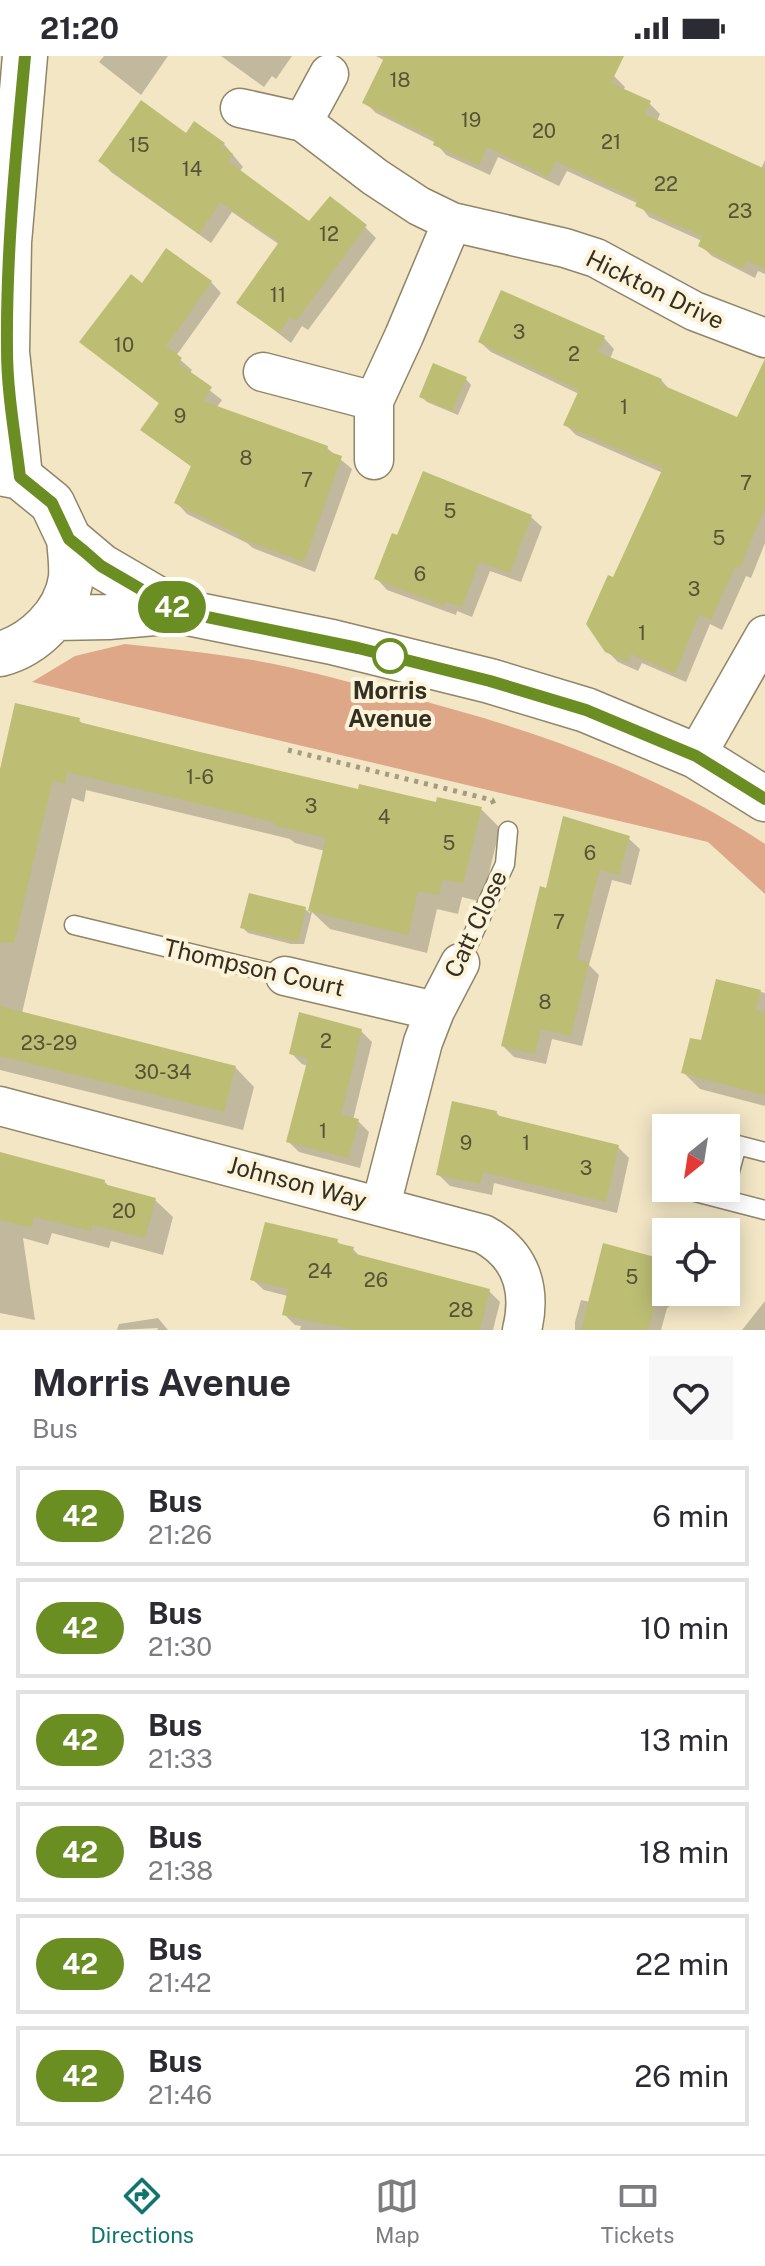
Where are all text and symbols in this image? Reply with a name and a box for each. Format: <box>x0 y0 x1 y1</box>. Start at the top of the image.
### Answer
text: 21:20 <box>40 10 119 46</box>
house number: 18 <box>389 68 411 92</box>
house number: 19 <box>461 108 481 132</box>
house number: 20 <box>532 119 556 143</box>
house number: 21 <box>601 130 621 154</box>
house number: 15 <box>129 133 149 157</box>
house number: 14 <box>182 157 202 181</box>
house number: 22 <box>654 172 678 196</box>
house number: 23 <box>728 199 752 223</box>
house number: 12 <box>319 222 339 246</box>
street label: Hickton Drive <box>582 244 729 335</box>
house number: 11 <box>270 283 286 307</box>
house number: 3 <box>513 320 525 344</box>
house number: 10 <box>114 333 134 357</box>
house number: 2 <box>568 342 580 366</box>
house number: 1 <box>620 395 628 419</box>
house number: 9 <box>174 404 186 428</box>
house number: 8 <box>240 446 252 470</box>
house number: 7 <box>301 468 313 492</box>
house number: 7 <box>740 471 752 495</box>
house number: 5 <box>444 499 456 523</box>
house number: 5 <box>713 526 725 550</box>
house number: 6 <box>414 562 426 586</box>
house number: 3 <box>688 577 700 601</box>
line badge: 42 <box>136 581 208 633</box>
text: 42 <box>154 590 190 623</box>
house number: 1 <box>638 621 646 645</box>
marker: Morris Avenue <box>373 639 407 673</box>
place label: Morris Avenue <box>348 676 432 732</box>
house number: 1-6 <box>186 765 214 789</box>
house number: 3 <box>305 794 317 818</box>
house number: 4 <box>378 805 390 829</box>
house number: 5 <box>443 831 455 855</box>
house number: 6 <box>584 841 596 865</box>
street label: Catt Close <box>438 866 512 982</box>
house number: 7 <box>553 910 565 934</box>
street label: Thompson Court <box>161 933 347 1001</box>
house number: 8 <box>539 990 551 1014</box>
house number: 2 <box>320 1029 332 1053</box>
house number: 23-29 <box>21 1031 77 1055</box>
house number: 30-34 <box>134 1060 192 1084</box>
north arrow <box>652 1114 740 1202</box>
map controls <box>652 1114 740 1306</box>
house number: 1 <box>319 1119 327 1143</box>
house number: 9 <box>460 1131 472 1155</box>
house number: 1 <box>522 1131 530 1155</box>
street label: Johnson Way <box>225 1150 370 1214</box>
house number: 3 <box>580 1156 592 1180</box>
house number: 20 <box>112 1199 136 1223</box>
button: locate <box>652 1218 740 1306</box>
house number: 24 <box>308 1259 332 1283</box>
house number: 5 <box>626 1265 638 1289</box>
house number: 26 <box>364 1268 388 1292</box>
house number: 28 <box>449 1298 473 1322</box>
button: heart <box>649 1356 733 1440</box>
text: Morris Avenue <box>32 1360 291 1405</box>
text: Bus <box>32 1413 78 1444</box>
text: Bus <box>148 1483 202 1519</box>
text: 6 min <box>652 1498 729 1534</box>
text: 42 <box>62 1499 98 1532</box>
text: 21:26 <box>148 1519 212 1550</box>
text: Bus <box>148 1595 202 1631</box>
text: 10 min <box>640 1610 729 1646</box>
text: 42 <box>62 1611 98 1644</box>
text: 21:30 <box>148 1631 212 1662</box>
text: Bus <box>148 1707 202 1743</box>
text: 13 min <box>640 1722 729 1758</box>
text: 42 <box>62 1723 98 1756</box>
text: 21:33 <box>148 1743 213 1774</box>
text: Bus <box>148 1819 202 1855</box>
text: 18 min <box>639 1834 729 1870</box>
text: 42 <box>62 1835 98 1868</box>
text: 21:38 <box>148 1855 213 1886</box>
text: Bus <box>148 1931 202 1967</box>
text: 22 min <box>635 1946 729 1982</box>
text: 42 <box>62 1947 98 1980</box>
text: 21:42 <box>148 1967 212 1998</box>
text: Bus <box>148 2043 202 2079</box>
text: 26 min <box>634 2058 729 2094</box>
text: 42 <box>62 2059 98 2092</box>
text: 21:46 <box>148 2079 212 2110</box>
tab: Directions <box>91 2174 194 2248</box>
tab: Map <box>375 2174 420 2248</box>
tab: Tickets <box>601 2174 674 2248</box>

